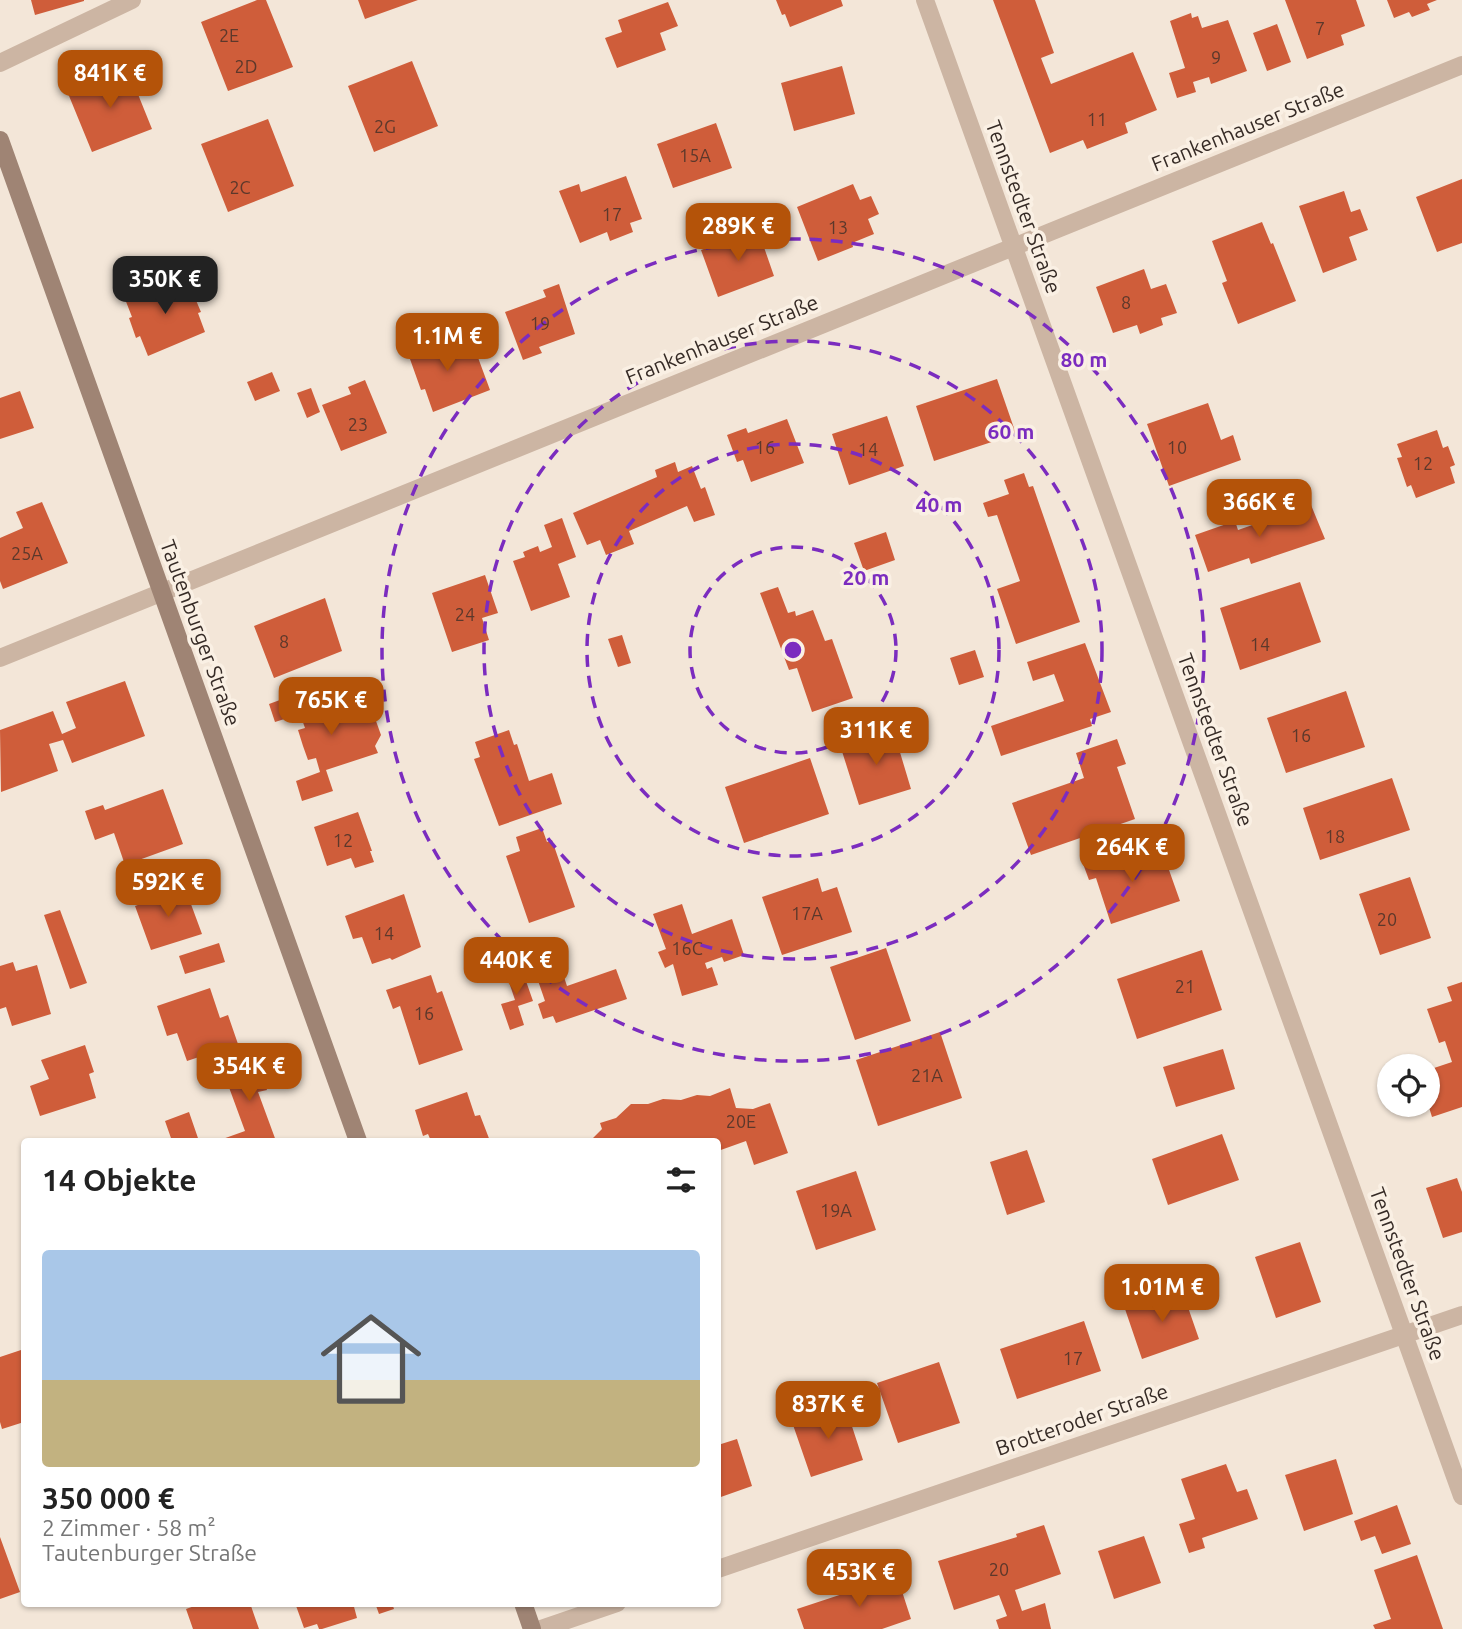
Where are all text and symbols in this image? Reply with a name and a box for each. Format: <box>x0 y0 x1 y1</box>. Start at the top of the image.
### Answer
house number: 7 <box>1315 18 1325 38</box>
house number: 2E <box>219 25 239 45</box>
house number: 9 <box>1211 47 1221 67</box>
pin: 841K € <box>53 50 167 110</box>
house number: 2D <box>235 56 257 76</box>
text: 841K € <box>74 60 146 85</box>
street label: Frankenhauser Straße <box>1148 76 1348 176</box>
house number: 11 <box>1087 109 1107 129</box>
house number: 2G <box>374 116 396 136</box>
street label: Tennstedter Straße <box>981 117 1066 296</box>
house number: 15A <box>679 145 711 165</box>
house number: 2C <box>229 177 251 197</box>
house number: 17 <box>602 204 622 224</box>
pin: 289K € <box>681 204 795 263</box>
text: 289K € <box>702 213 774 238</box>
house number: 13 <box>828 217 848 237</box>
pin: 350K € <box>108 256 222 316</box>
text: 350K € <box>129 266 201 291</box>
street label: Frankenhauser Straße <box>622 289 822 389</box>
house number: 8 <box>1121 292 1131 312</box>
house number: 19 <box>530 313 550 333</box>
pin: 1.1M € <box>390 314 504 373</box>
text: 1.1M € <box>412 323 482 348</box>
text: 80 m <box>1061 347 1107 371</box>
house number: 23 <box>348 414 368 434</box>
text: 60 m <box>988 419 1034 443</box>
house number: 16 <box>755 437 775 457</box>
house number: 10 <box>1167 437 1187 457</box>
house number: 14 <box>858 439 878 459</box>
house number: 12 <box>1413 453 1433 473</box>
pin: 366K € <box>1202 480 1316 539</box>
text: 366K € <box>1223 489 1295 514</box>
text: 40 m <box>916 492 962 516</box>
street label: Tautenburger Straße <box>156 536 246 729</box>
house number: 25A <box>11 543 43 563</box>
text: 20 m <box>843 565 889 589</box>
house number: 24 <box>455 604 475 624</box>
house number: 8 <box>279 631 289 651</box>
house number: 14 <box>1250 634 1270 654</box>
centre of rings <box>781 638 805 662</box>
street label: Tennstedter Straße <box>1173 650 1258 829</box>
pin: 765K € <box>274 678 388 737</box>
text: 765K € <box>295 687 367 712</box>
pin: 311K € <box>819 708 933 767</box>
text: 311K € <box>840 717 912 742</box>
house number: 16 <box>1291 725 1311 745</box>
pin: 264K € <box>1075 824 1189 884</box>
house number: 18 <box>1325 826 1345 846</box>
house number: 12 <box>333 830 353 850</box>
text: 264K € <box>1096 834 1168 859</box>
pin: 592K € <box>111 860 225 919</box>
text: 592K € <box>132 869 204 894</box>
house number: 17A <box>791 903 823 923</box>
house number: 20 <box>1377 909 1397 929</box>
house number: 14 <box>374 923 394 943</box>
pin: 440K € <box>459 937 573 997</box>
house number: 16C <box>671 938 703 958</box>
text: 440K € <box>480 947 552 972</box>
house number: 21 <box>1175 976 1195 996</box>
house number: 16 <box>414 1003 434 1023</box>
pin: 354K € <box>192 1044 306 1103</box>
text: 354K € <box>213 1053 285 1078</box>
map controls <box>1377 1054 1440 1117</box>
button: locate <box>1377 1054 1440 1117</box>
house number: 21A <box>911 1065 943 1085</box>
house number: 20E <box>726 1111 756 1131</box>
icon: filters <box>662 1161 700 1199</box>
text: 14 Objekte <box>42 1163 197 1197</box>
street label: Tennstedter Straße <box>1365 1184 1450 1363</box>
house number: 19A <box>820 1200 852 1220</box>
pin: 1.01M € <box>1097 1264 1227 1324</box>
text: 1.01M € <box>1120 1274 1204 1299</box>
icon: home <box>308 1296 434 1422</box>
house number: 17 <box>1063 1348 1083 1368</box>
street label: Brotteroder Straße <box>992 1378 1171 1460</box>
pin: 837K € <box>771 1382 885 1441</box>
text: 837K € <box>792 1391 864 1416</box>
text: 350 000 € <box>42 1481 175 1515</box>
text: 2 Zimmer · 58 m² <box>42 1515 216 1540</box>
text: Tautenburger Straße <box>42 1540 257 1565</box>
pin: 453K € <box>802 1550 916 1609</box>
text: 453K € <box>823 1559 895 1584</box>
house number: 20 <box>989 1559 1009 1579</box>

